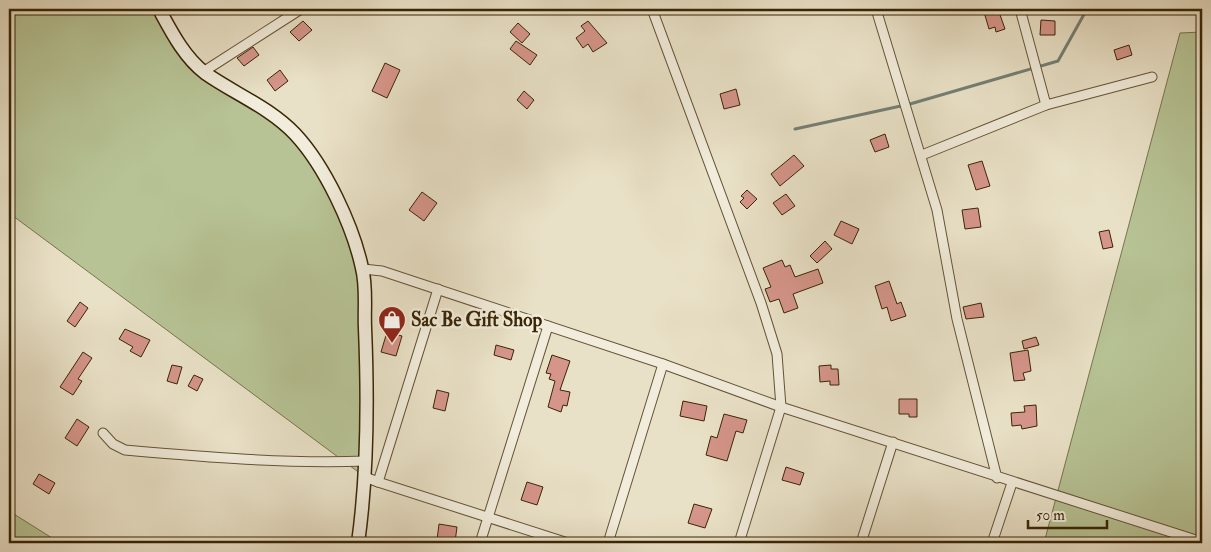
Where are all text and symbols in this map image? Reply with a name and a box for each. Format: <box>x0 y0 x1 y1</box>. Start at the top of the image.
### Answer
shop icon: Sac Be Gift Shop <box>377 305 407 344</box>
place label: Sac Be Gift Shop <box>411 308 542 333</box>
scale bar <box>1028 497 1107 529</box>
text: 50 m <box>1036 506 1065 525</box>

